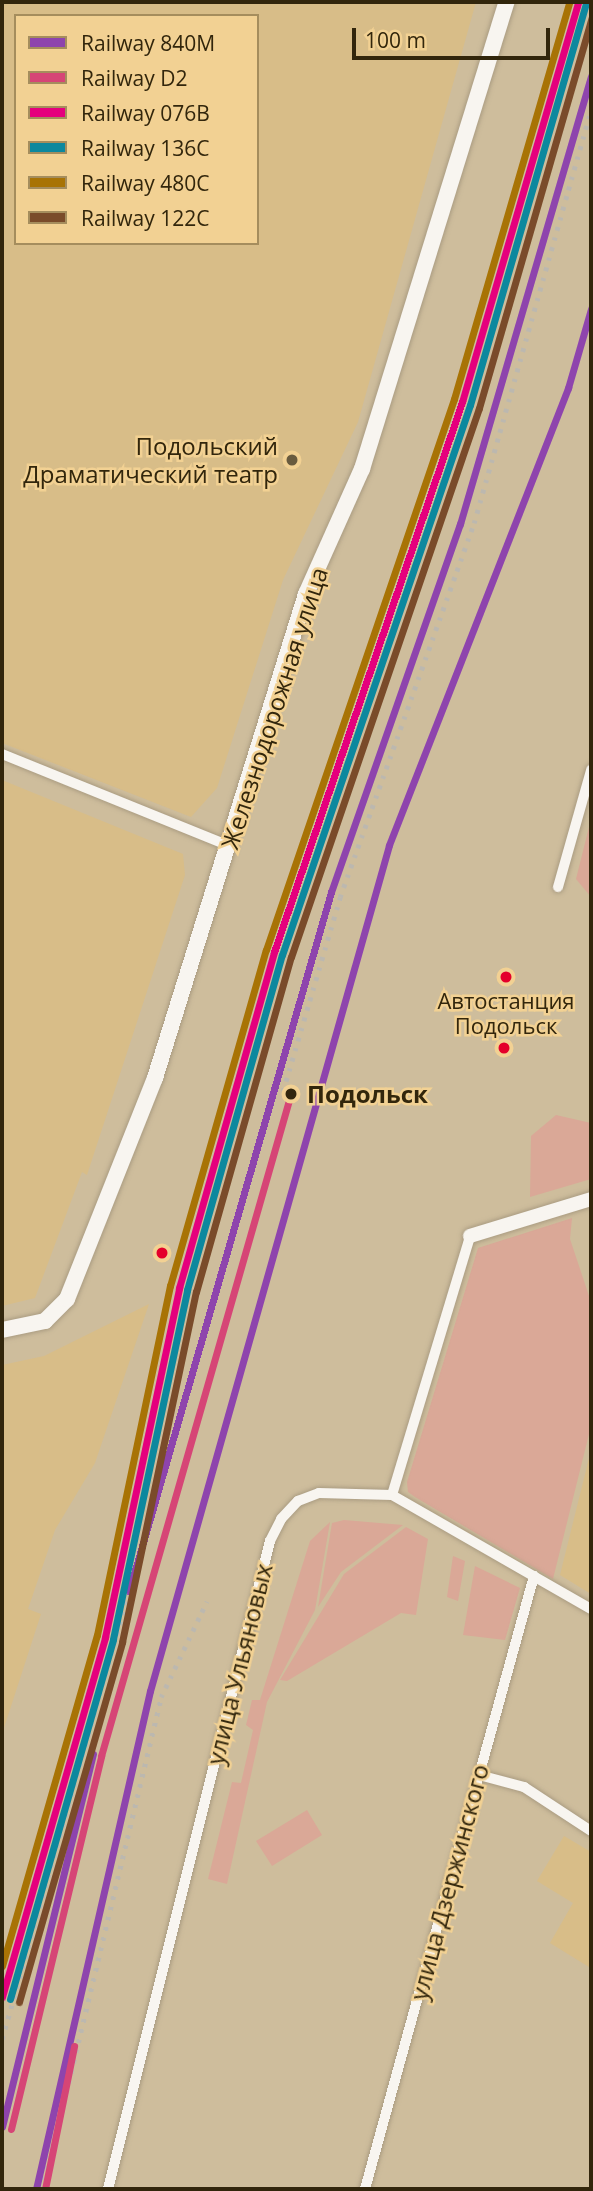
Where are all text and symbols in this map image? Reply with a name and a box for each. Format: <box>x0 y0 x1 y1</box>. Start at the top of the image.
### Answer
legend <box>14 14 259 245</box>
scale bar <box>355 14 553 58</box>
text: 100 m <box>365 26 426 54</box>
text: Railway 840М <box>81 29 215 57</box>
text: Railway D2 <box>81 64 187 92</box>
text: Railway 076В <box>81 99 210 127</box>
text: Railway 136С <box>81 134 209 162</box>
text: Railway 480С <box>81 169 209 197</box>
text: Railway 122С <box>81 204 209 232</box>
place label: Подольский Драматический театр <box>23 432 278 488</box>
marker: Подольский Драматический театр <box>284 452 300 468</box>
street label: Железнодорожная улица <box>215 563 333 853</box>
marker: Автостанция Подольск <box>499 970 513 984</box>
place label: Автостанция Подольск <box>437 987 575 1038</box>
unlabelled marker <box>497 1041 511 1055</box>
place label: Подольск <box>307 1080 428 1108</box>
marker: Подольск <box>281 1084 301 1104</box>
unlabelled marker <box>155 1246 169 1260</box>
street label: улица Ульяновых <box>200 1561 278 1767</box>
street label: улица Дзержинского <box>404 1761 494 2003</box>

